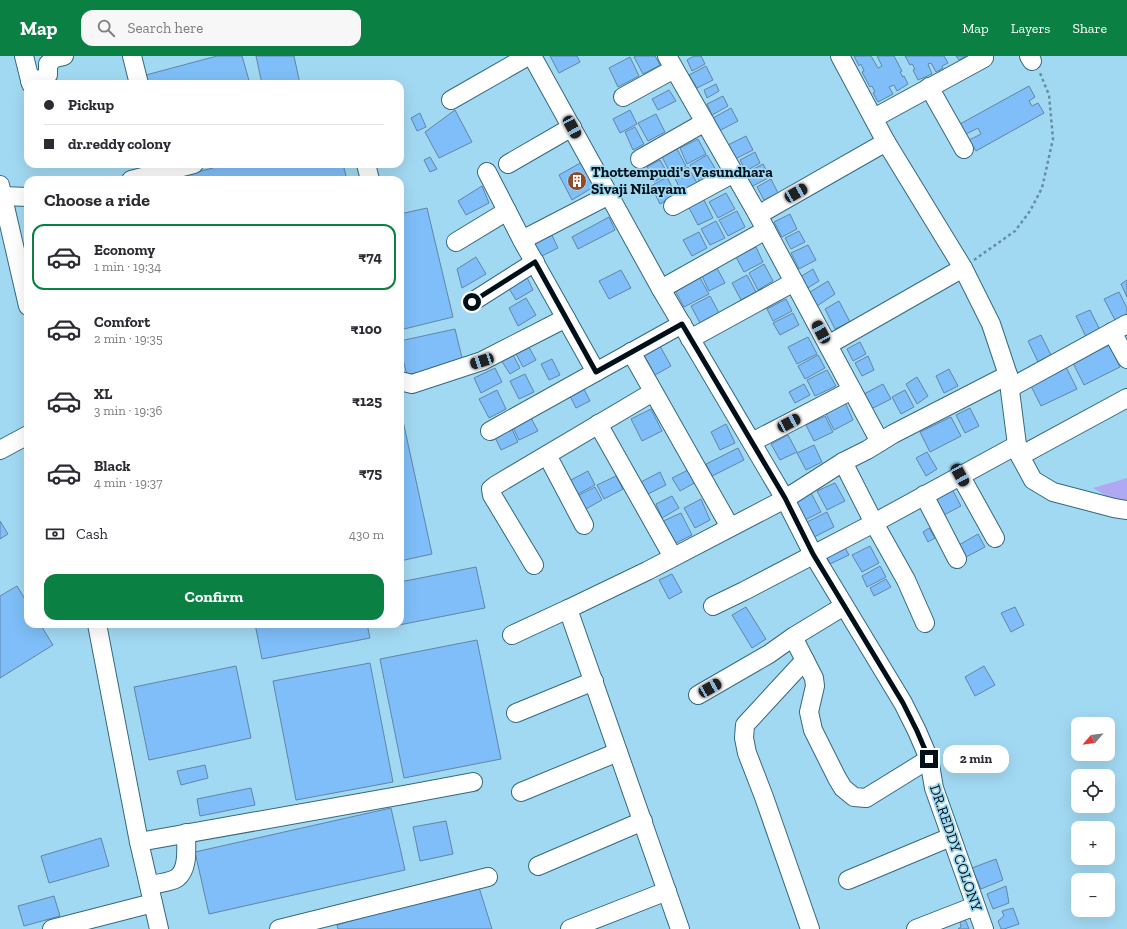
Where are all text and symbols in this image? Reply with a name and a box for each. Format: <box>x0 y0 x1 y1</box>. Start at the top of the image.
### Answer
search box <box>81 10 361 46</box>
text: Map <box>20 17 57 40</box>
icon: search <box>95 17 117 39</box>
text: Search here <box>127 19 203 37</box>
text: Map <box>962 20 989 37</box>
text: Layers <box>1011 20 1050 37</box>
text: Share <box>1072 20 1107 37</box>
text: Pickup <box>68 96 114 114</box>
car <box>561 114 583 140</box>
text: dr.reddy colony <box>68 135 171 153</box>
place label: Thottempudi's Vasundhara Sivaji Nilayam <box>591 163 773 198</box>
building icon: Thottempudi's Vasundhara Sivaji Nilayam <box>566 170 588 192</box>
car <box>783 182 809 204</box>
text: Choose a ride <box>44 189 150 211</box>
icon: car <box>46 239 82 275</box>
text: Economy <box>94 241 155 259</box>
text: ₹74 <box>358 248 382 266</box>
text: 1 min · 19:34 <box>94 259 161 274</box>
route start <box>463 293 481 311</box>
icon: car <box>46 311 82 347</box>
text: Comfort <box>94 313 150 331</box>
car <box>810 319 832 345</box>
text: ₹100 <box>351 320 382 338</box>
text: 2 min · 19:35 <box>94 331 163 346</box>
car <box>469 352 495 370</box>
icon: car <box>46 383 82 419</box>
text: XL <box>94 385 112 403</box>
text: ₹125 <box>352 392 382 410</box>
text: 3 min · 19:36 <box>94 403 162 418</box>
car <box>776 412 802 434</box>
icon: car <box>46 455 82 491</box>
text: Black <box>94 457 131 475</box>
car <box>949 462 971 488</box>
text: ₹75 <box>359 464 382 482</box>
text: 4 min · 19:37 <box>94 475 162 490</box>
icon: cash <box>44 523 66 545</box>
text: Cash <box>76 525 108 543</box>
text: 430 m <box>349 527 384 542</box>
button: Confirm <box>44 574 384 620</box>
car <box>697 677 723 699</box>
north arrow <box>1071 717 1115 761</box>
map controls <box>1071 717 1115 917</box>
callout: 2 min <box>943 745 1009 773</box>
route end <box>920 750 938 768</box>
text: 2 min <box>960 751 992 766</box>
button: locate <box>1071 769 1115 813</box>
street label: DR.REDDY COLONY <box>926 782 986 915</box>
button: + <box>1071 821 1115 865</box>
button: − <box>1071 873 1115 917</box>

